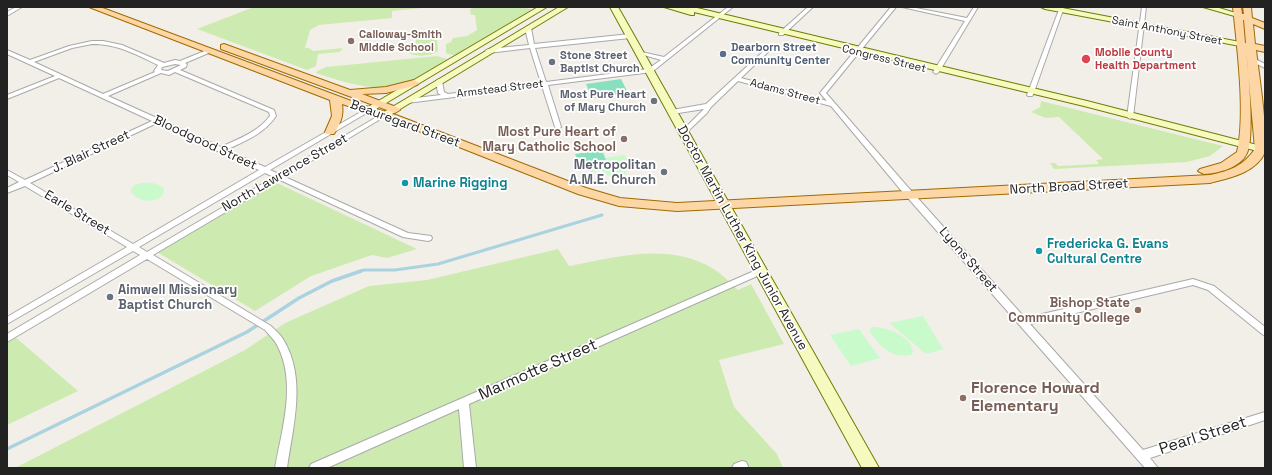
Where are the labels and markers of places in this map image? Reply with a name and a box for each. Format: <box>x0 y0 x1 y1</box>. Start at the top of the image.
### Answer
place label: Calloway-Smith Middle School <box>359 28 442 54</box>
marker: Calloway-Smith Middle School <box>346 36 356 46</box>
place label: Dearborn Street Community Center <box>731 41 830 67</box>
place label: Mobile County Health Department <box>1095 46 1196 72</box>
place label: Stone Street Baptist Church <box>560 49 640 75</box>
marker: Dearborn Street Community Center <box>718 49 728 59</box>
marker: Mobile County Health Department <box>1080 53 1092 65</box>
marker: Stone Street Baptist Church <box>547 57 557 67</box>
place label: Most Pure Heart of Mary Church <box>560 88 646 114</box>
marker: Most Pure Heart of Mary Church <box>649 96 659 106</box>
place label: Most Pure Heart of Mary Catholic School <box>483 124 616 155</box>
marker: Most Pure Heart of Mary Catholic School <box>619 134 629 144</box>
place label: Metropolitan A.M.E. Church <box>569 157 656 188</box>
marker: Metropolitan A.M.E. Church <box>659 167 669 177</box>
place label: Marine Rigging <box>413 175 507 191</box>
marker: Marine Rigging <box>400 178 410 188</box>
place label: Fredericka G. Evans Cultural Centre <box>1047 236 1169 267</box>
marker: Fredericka G. Evans Cultural Centre <box>1034 246 1044 256</box>
place label: Aimwell Missionary Baptist Church <box>118 282 237 313</box>
marker: Aimwell Missionary Baptist Church <box>105 292 115 302</box>
place label: Bishop State Community College <box>1008 295 1130 326</box>
marker: Bishop State Community College <box>1133 305 1143 315</box>
place label: Florence Howard Elementary <box>971 379 1100 417</box>
marker: Florence Howard Elementary <box>958 393 968 403</box>

